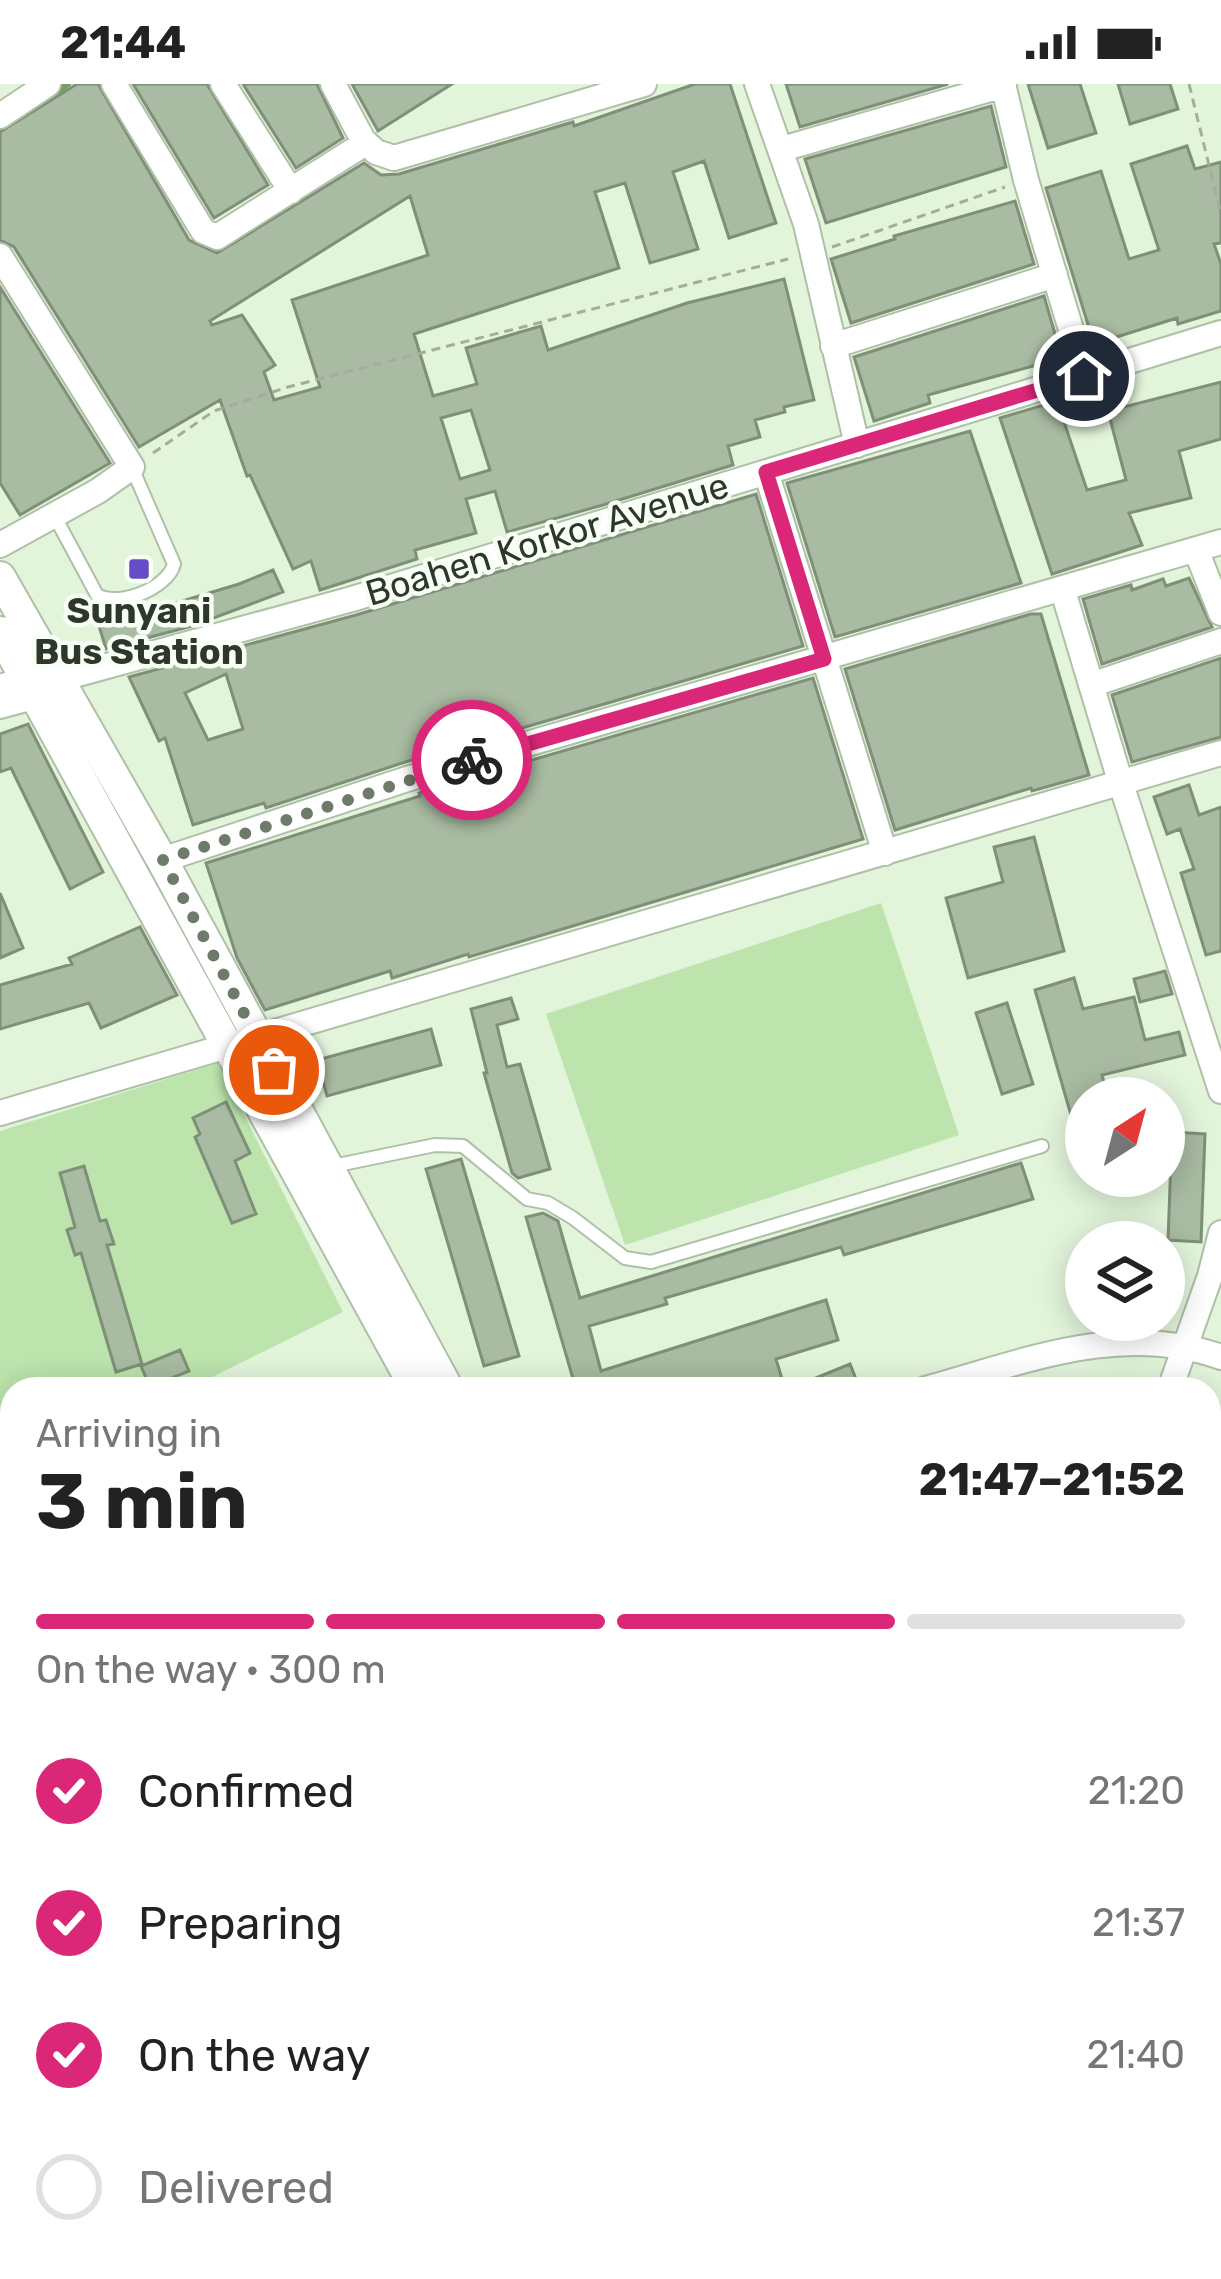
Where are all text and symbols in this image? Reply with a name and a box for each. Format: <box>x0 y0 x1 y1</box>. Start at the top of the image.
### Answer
text: 21:44 <box>60 16 186 69</box>
pin <box>1033 325 1135 427</box>
icon: home <box>1051 343 1117 409</box>
street label: Boahen Korkor Avenue <box>360 463 734 615</box>
marker: Sunyani Bus Station <box>126 556 152 582</box>
place label: Sunyani Bus Station <box>34 589 244 673</box>
courier <box>412 700 532 820</box>
icon: bike <box>439 727 505 793</box>
pin <box>223 1019 325 1121</box>
icon: bag <box>241 1037 307 1103</box>
north arrow <box>1065 1077 1185 1197</box>
map controls <box>1065 1077 1185 1341</box>
button: layers <box>1065 1221 1185 1341</box>
text: Arriving in <box>36 1411 222 1457</box>
text: 21:47–21:52 <box>919 1453 1185 1506</box>
text: 3 min <box>36 1455 248 1548</box>
text: On the way · 300 m <box>36 1647 386 1693</box>
icon: check <box>36 1758 102 1824</box>
text: Confirmed <box>138 1765 355 1818</box>
text: 21:20 <box>1088 1768 1185 1814</box>
icon: check <box>36 1890 102 1956</box>
text: Preparing <box>138 1897 343 1950</box>
text: 21:37 <box>1092 1900 1185 1946</box>
icon: check <box>36 2022 102 2088</box>
text: On the way <box>138 2029 371 2082</box>
text: 21:40 <box>1086 2032 1185 2078</box>
text: Delivered <box>138 2161 334 2214</box>

